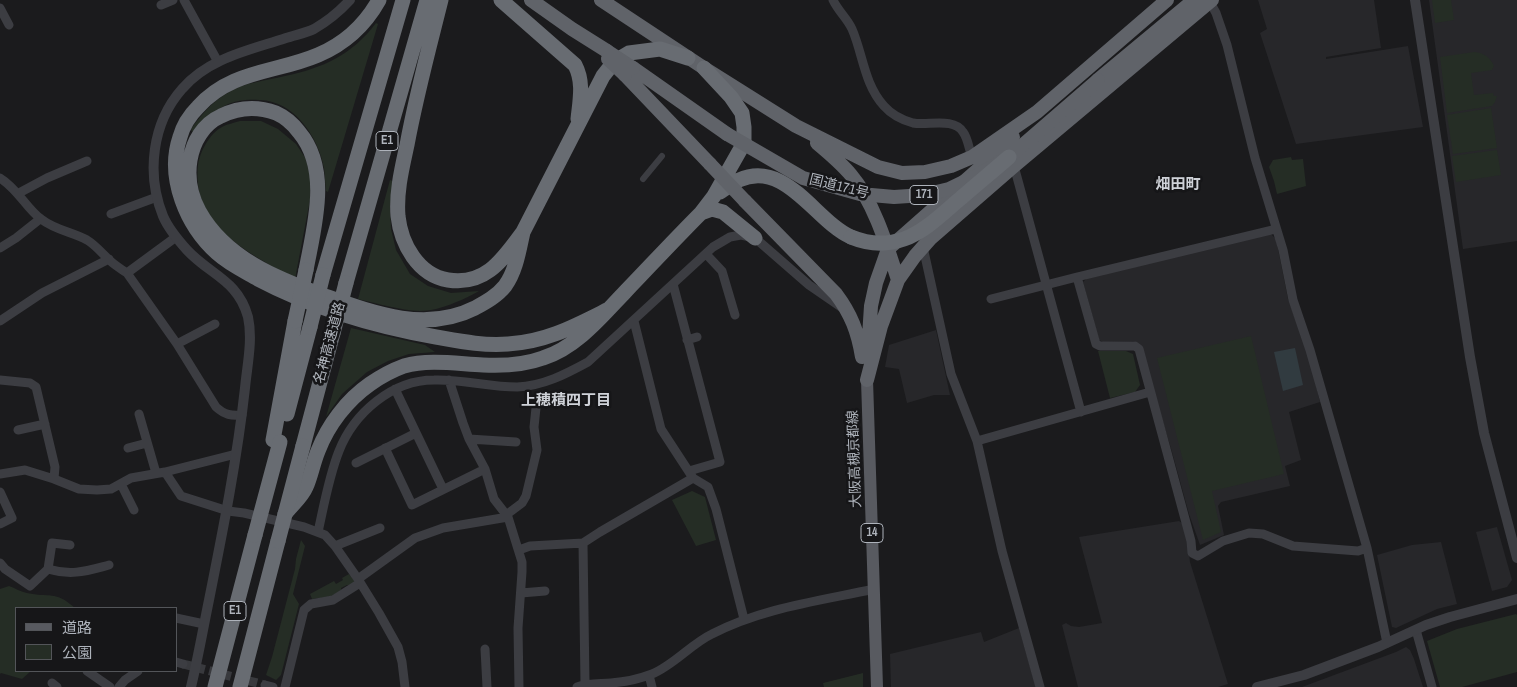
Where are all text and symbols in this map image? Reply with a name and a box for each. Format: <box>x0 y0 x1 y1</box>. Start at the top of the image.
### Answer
road number: E1 <box>376 132 398 150</box>
street label: 国道171号 <box>807 171 871 203</box>
district label: 畑田町 <box>1156 176 1200 194</box>
road number: 171 <box>910 186 938 204</box>
street label: 名神高速道路 <box>311 300 349 386</box>
district label: 上穂積四丁目 <box>521 392 611 410</box>
street label: 大阪高槻京都線 <box>845 410 865 508</box>
road number: 14 <box>861 524 883 542</box>
road number: E1 <box>224 602 246 620</box>
legend <box>15 607 178 672</box>
text: 道路 <box>62 617 92 638</box>
text: 公園 <box>62 642 92 663</box>

